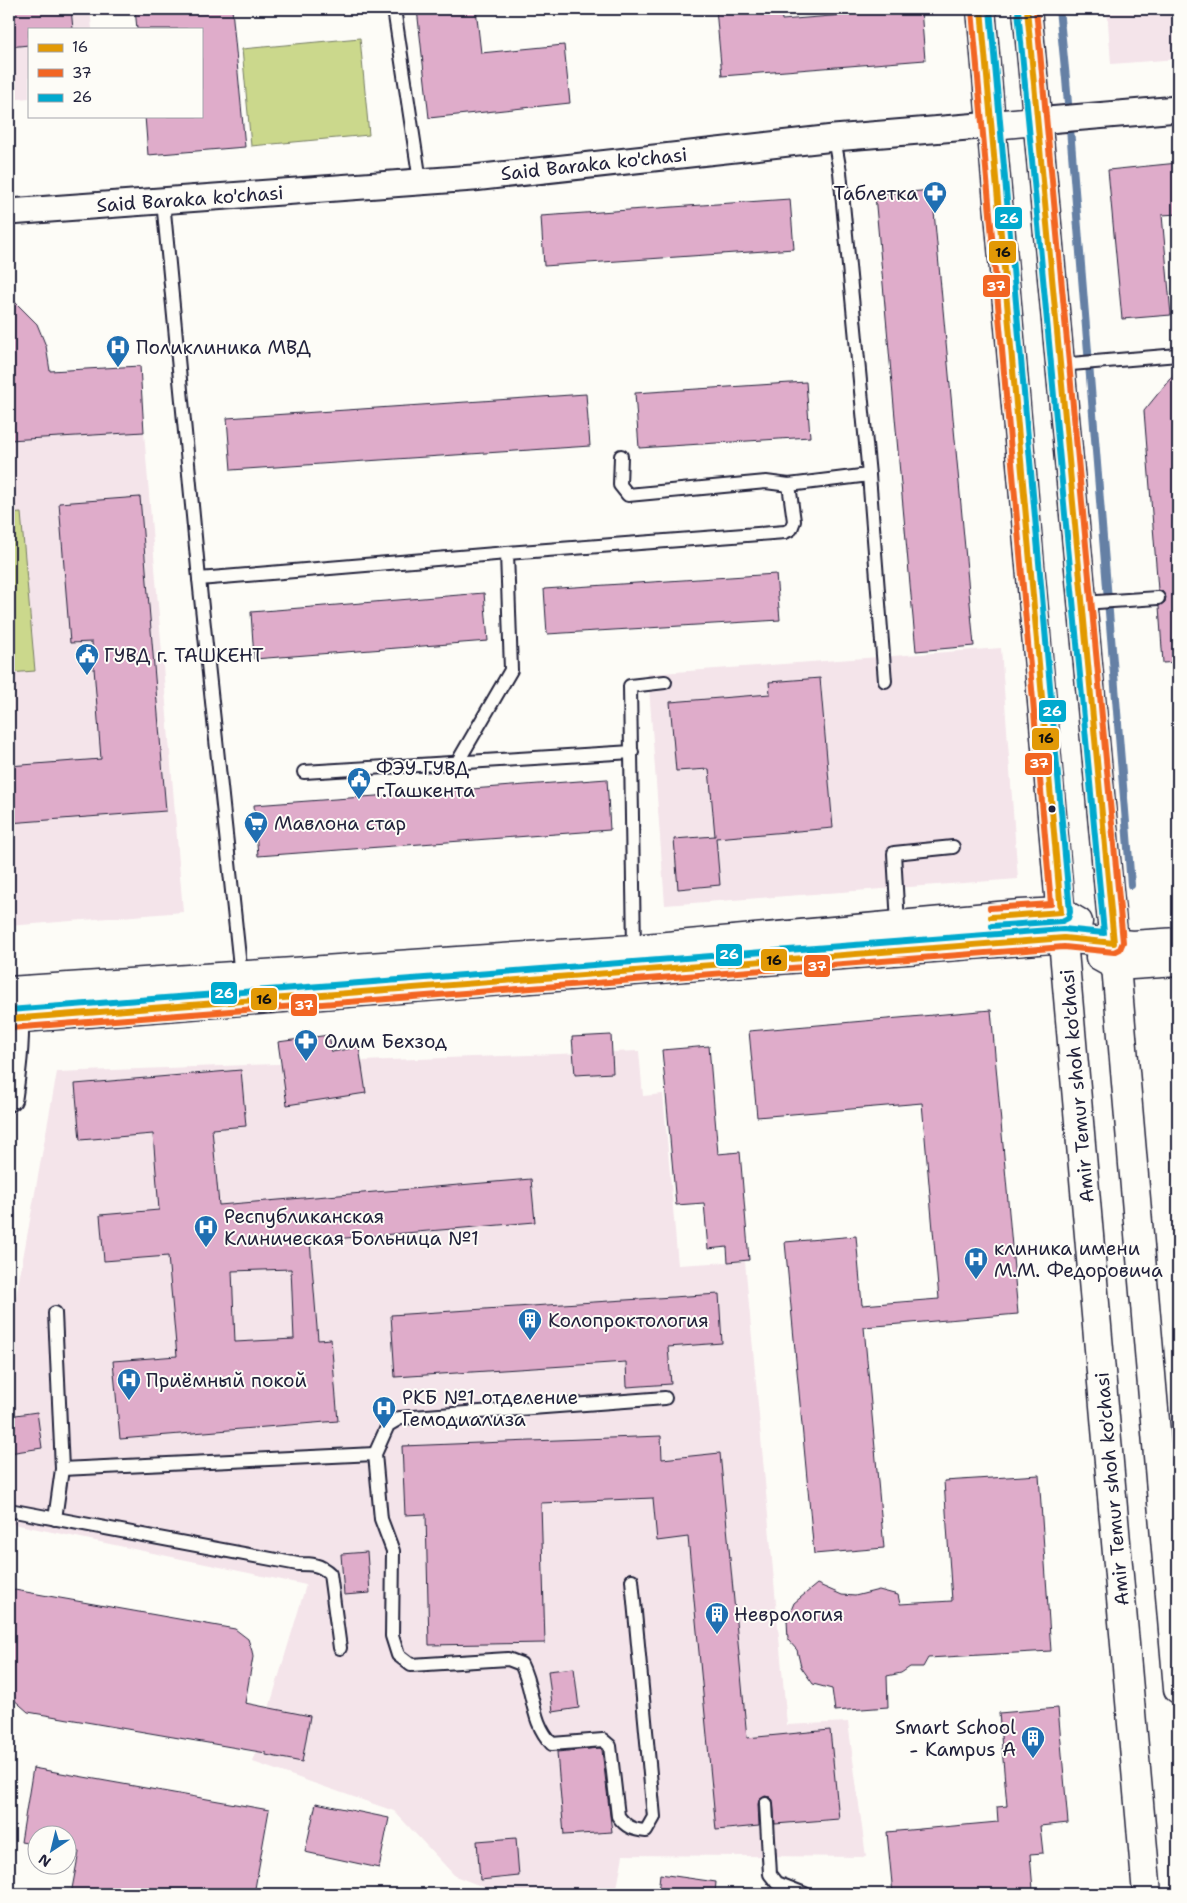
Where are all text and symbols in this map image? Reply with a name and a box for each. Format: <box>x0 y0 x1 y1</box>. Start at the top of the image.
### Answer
legend <box>28 28 202 118</box>
text: 16 <box>72 37 88 57</box>
text: 37 <box>72 63 92 83</box>
text: 26 <box>72 87 92 107</box>
street label: Said Baraka ko'chasi <box>499 142 689 186</box>
street label: Said Baraka ko'chasi <box>96 180 284 218</box>
pharmacy icon: Таблетка <box>922 180 948 214</box>
place label: Таблетка <box>834 181 918 206</box>
line badge: 26 <box>994 206 1023 230</box>
text: 26 <box>999 209 1019 227</box>
line badge: 16 <box>988 240 1017 264</box>
text: 16 <box>995 243 1011 261</box>
line badge: 37 <box>982 274 1011 298</box>
text: 37 <box>986 277 1006 295</box>
hospital icon: Поликлиника МВД <box>105 334 131 368</box>
place label: Поликлиника МВД <box>136 335 312 360</box>
public building icon: ГУВД г. ТАШКЕНТ <box>74 642 100 676</box>
place label: ГУВД г. ТАШКЕНТ <box>104 643 264 668</box>
line badge: 26 <box>1038 699 1067 723</box>
text: 26 <box>1042 702 1062 720</box>
line badge: 16 <box>1031 727 1060 751</box>
text: 16 <box>1038 729 1054 747</box>
line badge: 37 <box>1024 752 1053 776</box>
text: 37 <box>1029 754 1049 772</box>
place label: ФЭУ ГУВД г.Ташкента <box>376 756 475 803</box>
public building icon: ФЭУ ГУВД г.Ташкента <box>346 766 372 800</box>
unlabelled marker <box>1047 804 1057 814</box>
supermarket icon: Мавлона стар <box>243 810 269 844</box>
place label: Мавлона стар <box>274 811 406 836</box>
line badge: 26 <box>715 943 743 967</box>
text: 26 <box>719 945 739 963</box>
line badge: 16 <box>760 948 788 972</box>
text: 16 <box>766 951 782 969</box>
line badge: 37 <box>803 954 831 978</box>
text: 37 <box>807 957 827 975</box>
street label: Amir Temur shoh ko'chasi <box>1054 968 1100 1204</box>
line badge: 26 <box>210 981 238 1005</box>
text: 26 <box>214 984 234 1002</box>
line badge: 16 <box>250 987 278 1011</box>
text: 16 <box>256 990 272 1008</box>
line badge: 37 <box>290 993 318 1017</box>
text: 37 <box>294 996 314 1014</box>
pharmacy icon: Олим Бехзод <box>293 1028 319 1062</box>
place label: Олим Бехзод <box>324 1029 447 1054</box>
place label: Республиканская Клиническая Больница №1 <box>224 1204 479 1251</box>
hospital icon: Республиканская Клиническая Больница №1 <box>193 1214 219 1248</box>
place label: клиника имени М.М. Федоровича <box>994 1236 1163 1283</box>
hospital icon: клиника имени М.М. Федоровича <box>963 1246 989 1280</box>
building icon: Колопроктология <box>517 1307 543 1341</box>
place label: Колопроктология <box>548 1308 709 1333</box>
hospital icon: Приёмный покой <box>116 1367 142 1401</box>
place label: Приёмный покой <box>146 1368 307 1393</box>
street label: Amir Temur shoh ko'chasi <box>1089 1371 1135 1607</box>
place label: РКБ №1 отделение Гемодиализа <box>402 1385 578 1432</box>
hospital icon: РКБ №1 отделение Гемодиализа <box>371 1395 397 1429</box>
building icon: Неврология <box>704 1601 730 1635</box>
place label: Неврология <box>734 1602 843 1627</box>
place label: Smart School - Kampus A <box>895 1715 1016 1762</box>
building icon: Smart School - Kampus A <box>1020 1725 1046 1759</box>
north arrow <box>28 1826 78 1876</box>
text: N <box>35 1850 54 1871</box>

